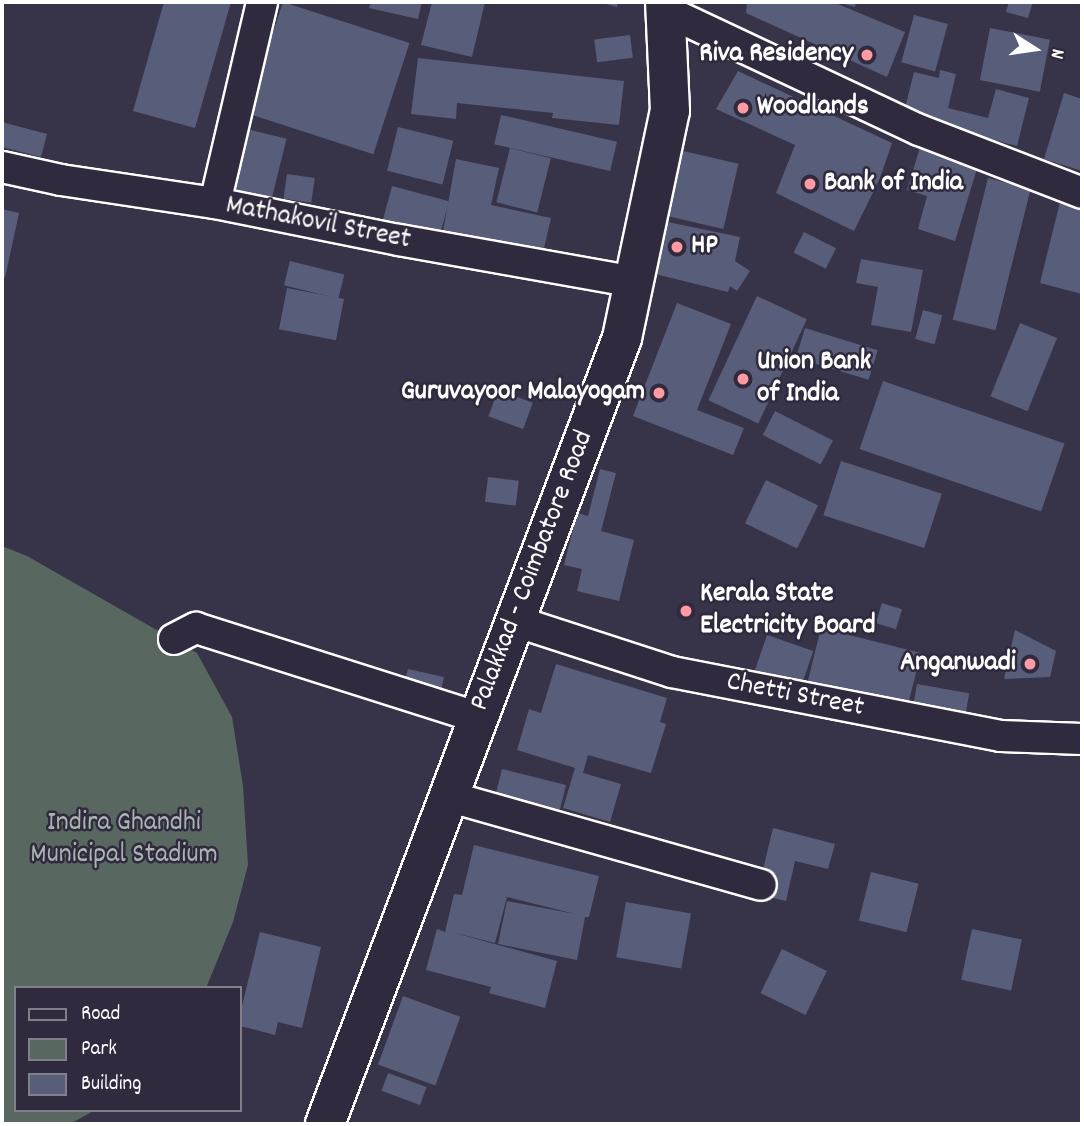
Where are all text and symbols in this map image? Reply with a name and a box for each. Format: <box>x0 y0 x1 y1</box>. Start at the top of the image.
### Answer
north arrow <box>1000 14 1070 84</box>
place label: Riva Residency <box>699 38 853 72</box>
text: N <box>1042 46 1070 61</box>
marker: Riva Residency <box>859 47 875 63</box>
place label: Woodlands <box>757 91 869 125</box>
marker: Woodlands <box>735 100 751 116</box>
place label: Bank of India <box>824 167 963 201</box>
marker: Bank of India <box>802 176 818 192</box>
street label: Mathakovil Street <box>223 190 413 258</box>
place label: HP <box>691 230 718 264</box>
marker: HP <box>669 239 685 255</box>
place label: Union Bank of India <box>757 346 871 412</box>
marker: Union Bank of India <box>735 371 751 387</box>
place label: Guruvayoor Malayogam <box>401 376 645 410</box>
marker: Guruvayoor Malayogam <box>651 385 667 401</box>
street label: Palakkad - Coimbatore Road <box>464 426 602 716</box>
place label: Kerala State Electricity Board <box>700 578 876 644</box>
marker: Kerala State Electricity Board <box>678 603 694 619</box>
place label: Anganwadi <box>900 647 1016 681</box>
marker: Anganwadi <box>1022 656 1038 672</box>
street label: Chetti Street <box>723 666 867 726</box>
park label: Indira Ghandhi Municipal Stadium <box>30 807 218 873</box>
legend <box>14 986 242 1112</box>
text: Road <box>81 1000 120 1030</box>
text: Park <box>81 1035 117 1065</box>
text: Building <box>81 1070 141 1100</box>

